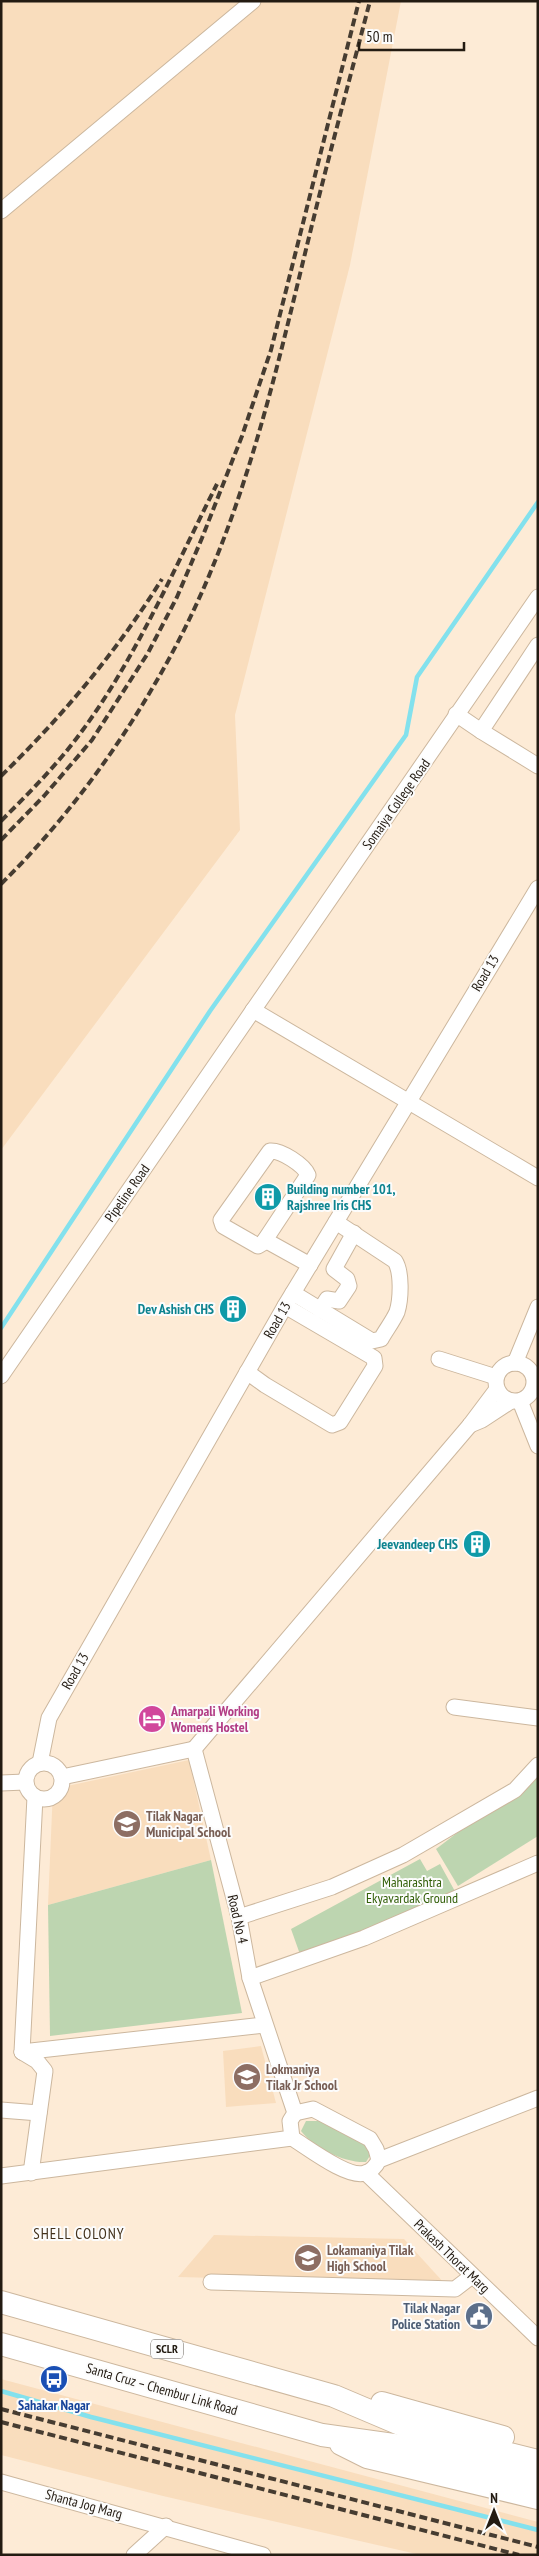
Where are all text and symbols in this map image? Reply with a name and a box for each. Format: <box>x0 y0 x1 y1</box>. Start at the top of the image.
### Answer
scale bar <box>359 20 464 52</box>
text: 50 m <box>366 27 392 46</box>
street label: Somaiya College Road <box>358 755 434 853</box>
street label: Road 13 <box>467 951 503 995</box>
street label: Pipeline Road <box>101 1161 153 1225</box>
place label: Building number 101, Rajshree Iris CHS <box>287 1180 395 1214</box>
building icon: Building number 101, Rajshree Iris CHS <box>253 1182 283 1212</box>
building icon: Dev Ashish CHS <box>218 1294 248 1324</box>
street label: Road 13 <box>259 1298 295 1342</box>
place label: Dev Ashish CHS <box>138 1300 214 1318</box>
building icon: Jeevandeep CHS <box>462 1529 492 1559</box>
place label: Jeevandeep CHS <box>376 1535 458 1553</box>
street label: Road 13 <box>57 1649 93 1693</box>
place label: Amarpali Working Womens Hostel <box>170 1702 260 1736</box>
hotel icon: Amarpali Working Womens Hostel <box>137 1704 167 1734</box>
place label: Tilak Nagar Municipal School <box>146 1807 231 1841</box>
school or university icon: Tilak Nagar Municipal School <box>112 1809 142 1839</box>
park label: Maharashtra Ekyavardak Ground <box>366 1873 458 1907</box>
street label: Road No 4 <box>224 1893 253 1946</box>
place label: Lokmaniya Tilak Jr School <box>266 2060 338 2094</box>
school or university icon: Lokmaniya Tilak Jr School <box>232 2062 262 2092</box>
street label: Prakash Thorat Marg <box>410 2215 494 2297</box>
district label: SHELL COLONY <box>33 2224 125 2243</box>
place label: Lokamaniya Tilak High School <box>327 2241 414 2275</box>
school or university icon: Lokamaniya Tilak High School <box>293 2243 323 2273</box>
place label: Tilak Nagar Police Station <box>392 2299 461 2333</box>
public building icon: Tilak Nagar Police Station <box>464 2301 494 2331</box>
road number: SCLR <box>151 2340 183 2358</box>
street label: Santa Cruz – Chembur Link Road <box>84 2359 240 2419</box>
bus stop icon: Sahakar Nagar <box>39 2364 69 2394</box>
place label: Sahakar Nagar <box>18 2396 91 2414</box>
street label: Shanta Jog Marg <box>43 2485 125 2523</box>
north arrow <box>469 2486 519 2536</box>
text: N <box>490 2489 498 2507</box>

